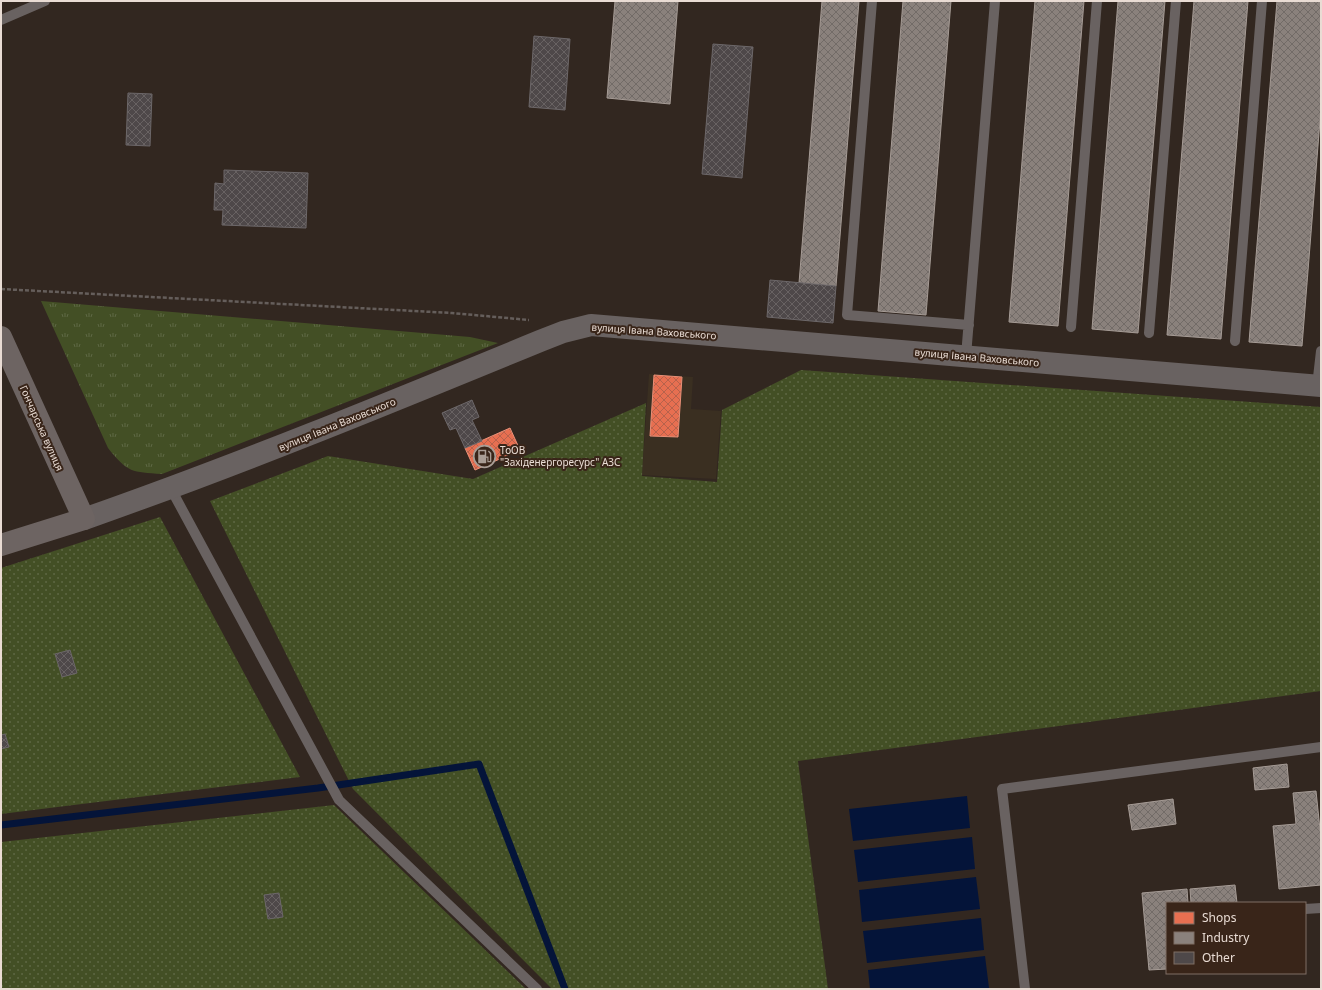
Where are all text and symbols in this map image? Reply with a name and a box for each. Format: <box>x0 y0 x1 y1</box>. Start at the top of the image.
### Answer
street label: вулиця Івана Ваховського <box>591 320 717 342</box>
street label: вулиця Івана Ваховського <box>914 345 1040 369</box>
street label: Гончарська вулиця <box>17 383 67 473</box>
street label: вулиця Івана Ваховського <box>276 394 398 454</box>
fuel station icon: ТоОВ "Західенергоресурс" АЗС <box>472 443 498 469</box>
place label: ТоОВ "Західенергоресурс" АЗС <box>500 443 620 469</box>
legend <box>1166 902 1306 974</box>
text: Shops <box>1202 909 1237 926</box>
text: Industry <box>1202 929 1250 946</box>
text: Other <box>1202 949 1235 966</box>

